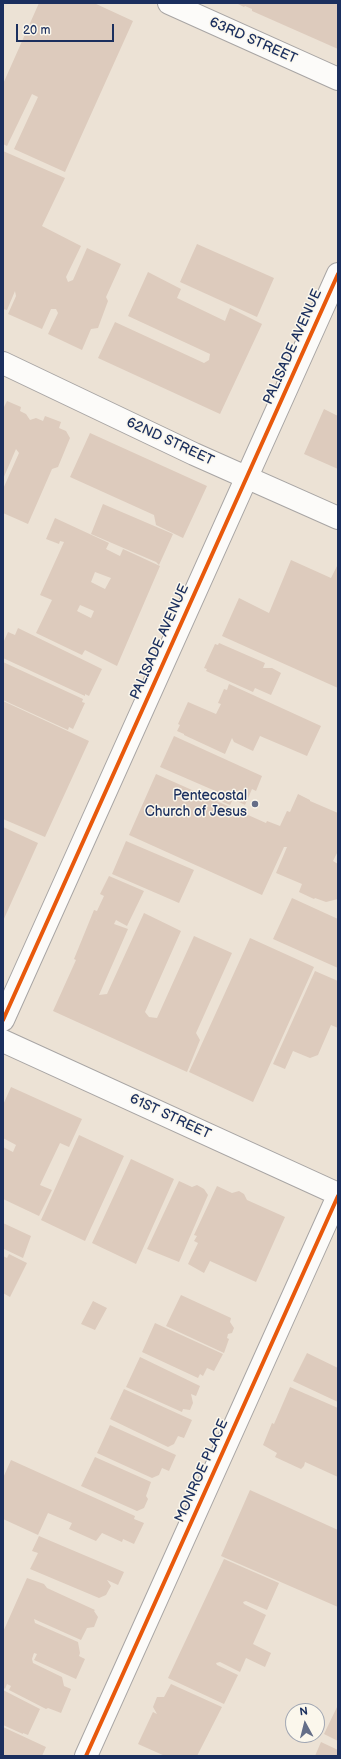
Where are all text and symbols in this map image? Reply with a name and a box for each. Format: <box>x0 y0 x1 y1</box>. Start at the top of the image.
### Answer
street label: 63RD STREET <box>206 14 300 68</box>
scale bar <box>18 16 116 42</box>
text: 20 m <box>23 23 50 38</box>
street label: PALISADE AVENUE <box>260 287 326 407</box>
street label: 62ND STREET <box>124 414 216 470</box>
street label: PALISADE AVENUE <box>127 582 193 702</box>
place label: Pentecostal Church of Jesus <box>145 788 247 820</box>
marker: Pentecostal Church of Jesus <box>250 799 260 809</box>
street label: 61ST STREET <box>127 1091 213 1143</box>
street label: MONROE PLACE <box>172 1417 232 1525</box>
north arrow <box>285 1703 325 1743</box>
text: N <box>299 1705 308 1719</box>

